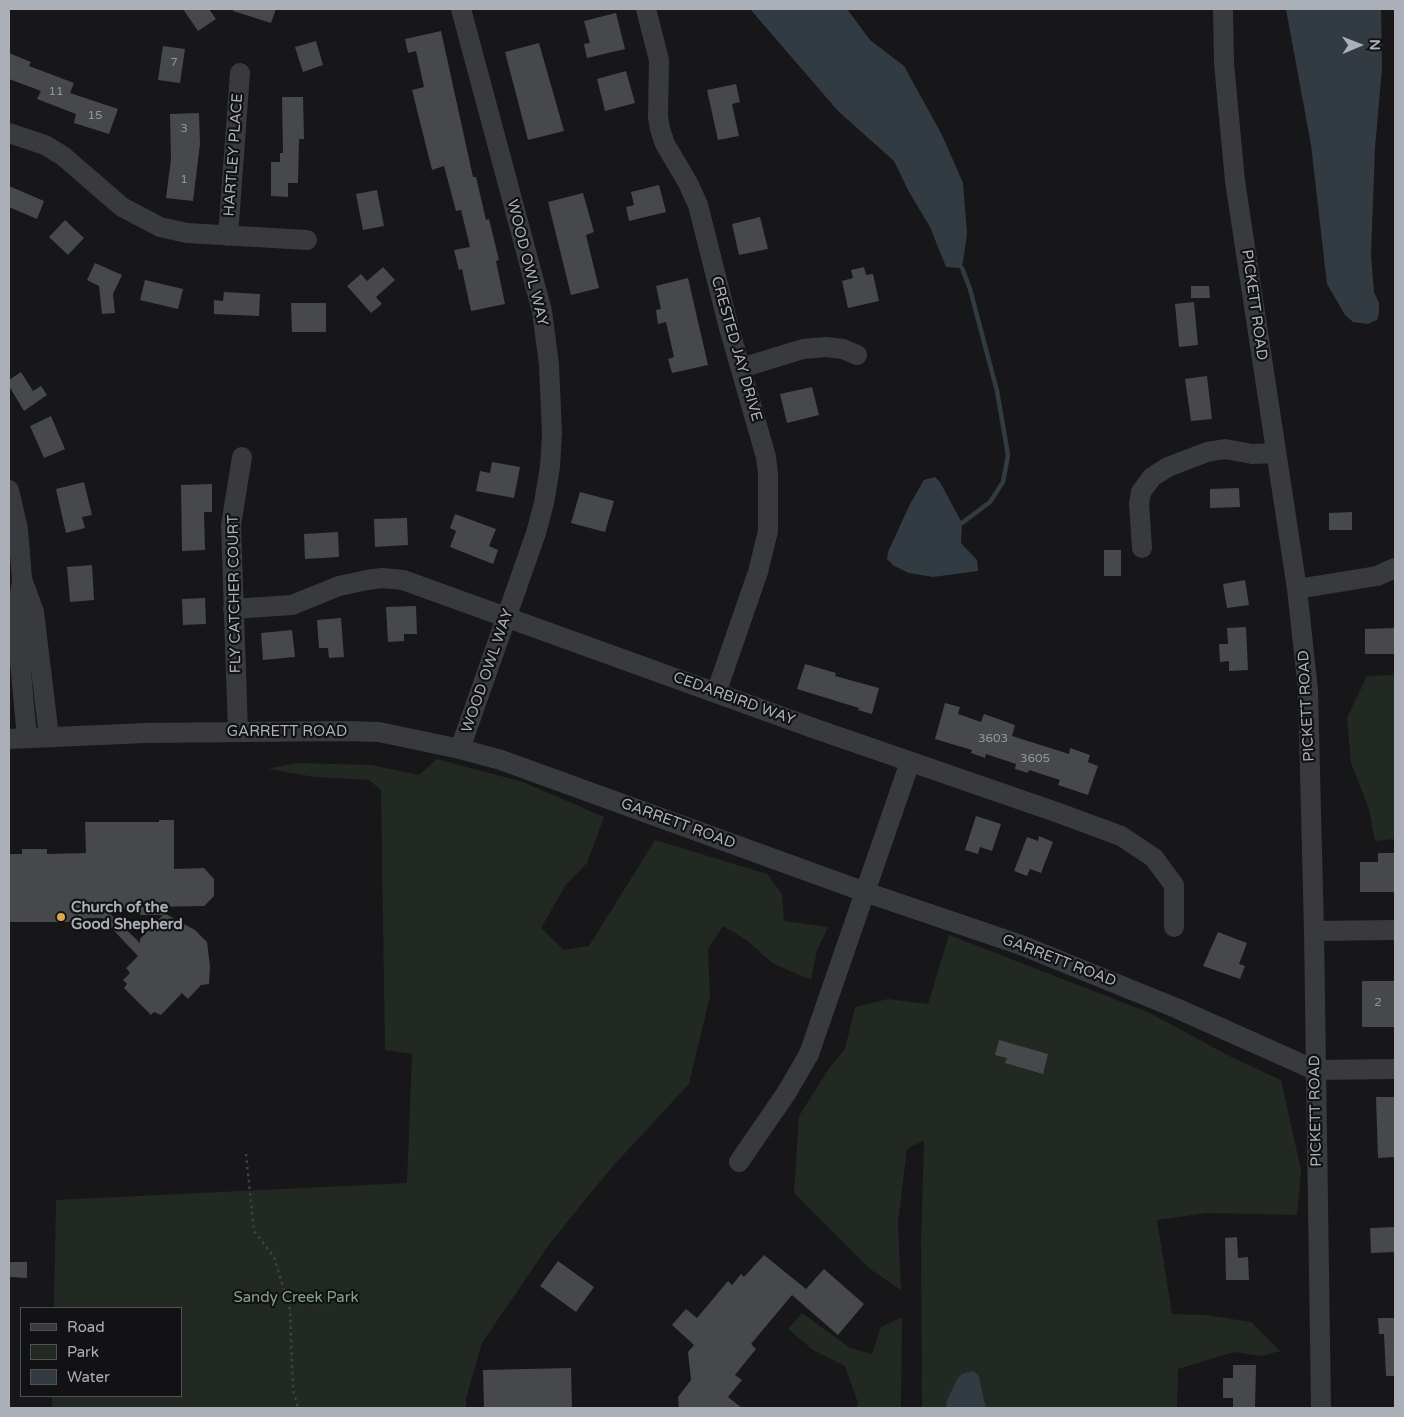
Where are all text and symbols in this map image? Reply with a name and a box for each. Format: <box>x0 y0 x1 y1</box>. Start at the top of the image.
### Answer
north arrow <box>1334 20 1384 70</box>
text: N <box>1366 39 1383 51</box>
house number: 7 <box>170 56 178 70</box>
house number: 11 <box>48 85 64 99</box>
street label: HARTLEY PLACE <box>221 93 247 217</box>
house number: 15 <box>87 109 103 123</box>
house number: 3 <box>180 122 188 136</box>
house number: 1 <box>180 173 188 187</box>
street label: WOOD OWL WAY <box>503 198 551 328</box>
street label: PICKETT ROAD <box>1237 248 1271 362</box>
street label: CRESTED JAY DRIVE <box>707 274 765 424</box>
street label: FLY CATCHER COURT <box>225 514 245 674</box>
street label: WOOD OWL WAY <box>458 607 518 735</box>
street label: PICKETT ROAD <box>1295 650 1319 762</box>
street label: CEDARBIRD WAY <box>671 669 797 729</box>
street label: GARRETT ROAD <box>227 723 347 741</box>
house number: 3603 <box>978 732 1008 746</box>
house number: 3605 <box>1020 752 1050 766</box>
street label: GARRETT ROAD <box>618 795 738 853</box>
place label: Church of the Good Shepherd <box>71 899 183 934</box>
marker: Church of the Good Shepherd <box>55 911 67 923</box>
street label: GARRETT ROAD <box>999 931 1119 991</box>
house number: 2 <box>1374 996 1382 1010</box>
street label: PICKETT ROAD <box>1306 1055 1326 1167</box>
park label: Sandy Creek Park <box>233 1289 359 1307</box>
legend <box>20 1307 182 1397</box>
text: Road <box>67 1318 105 1336</box>
text: Park <box>67 1343 99 1361</box>
text: Water <box>67 1368 110 1386</box>

